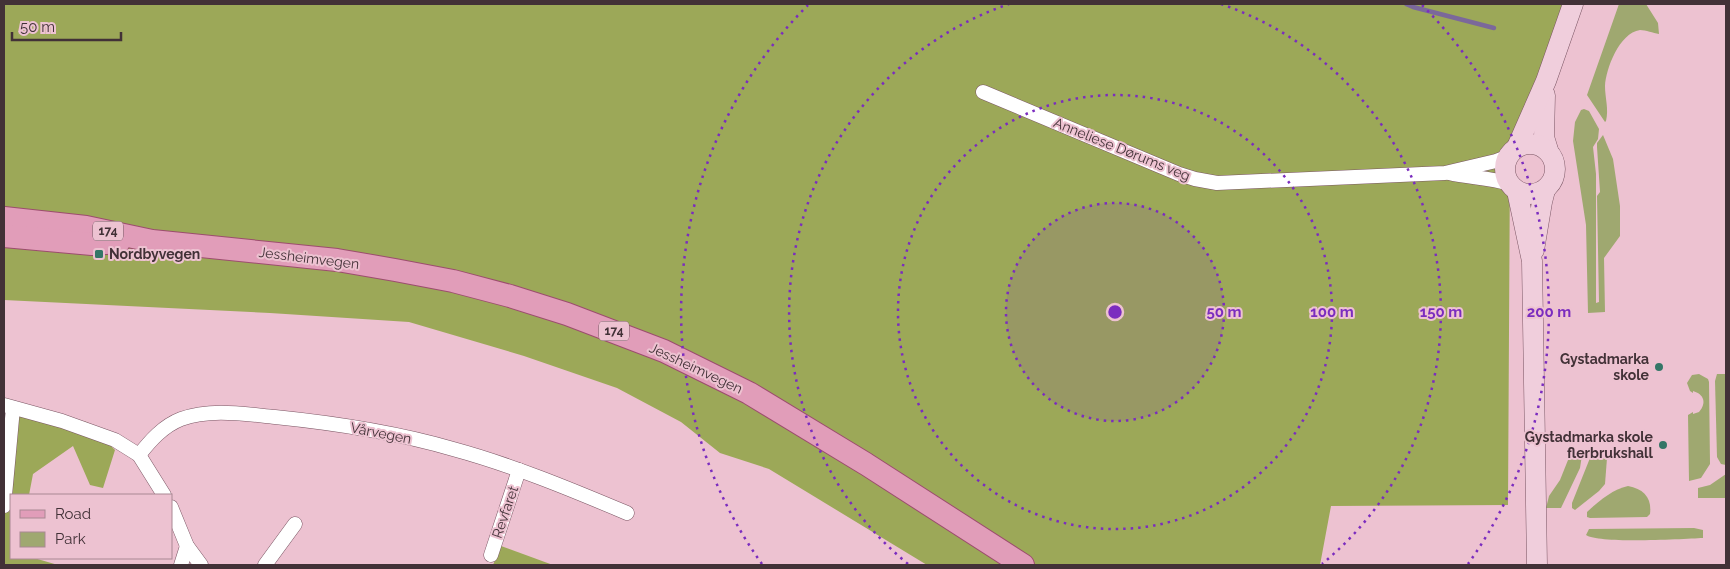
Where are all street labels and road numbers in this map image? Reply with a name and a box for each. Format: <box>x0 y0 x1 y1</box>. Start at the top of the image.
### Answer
street label: Anneliese Dørums veg <box>1051 114 1193 184</box>
road number: 174 <box>93 222 123 240</box>
street label: Jessheimvegen <box>258 244 360 272</box>
road number: 174 <box>599 322 629 341</box>
street label: Jessheimvegen <box>647 339 745 397</box>
street label: Vårvegen <box>349 419 413 447</box>
street label: Revfaret <box>489 484 521 540</box>

